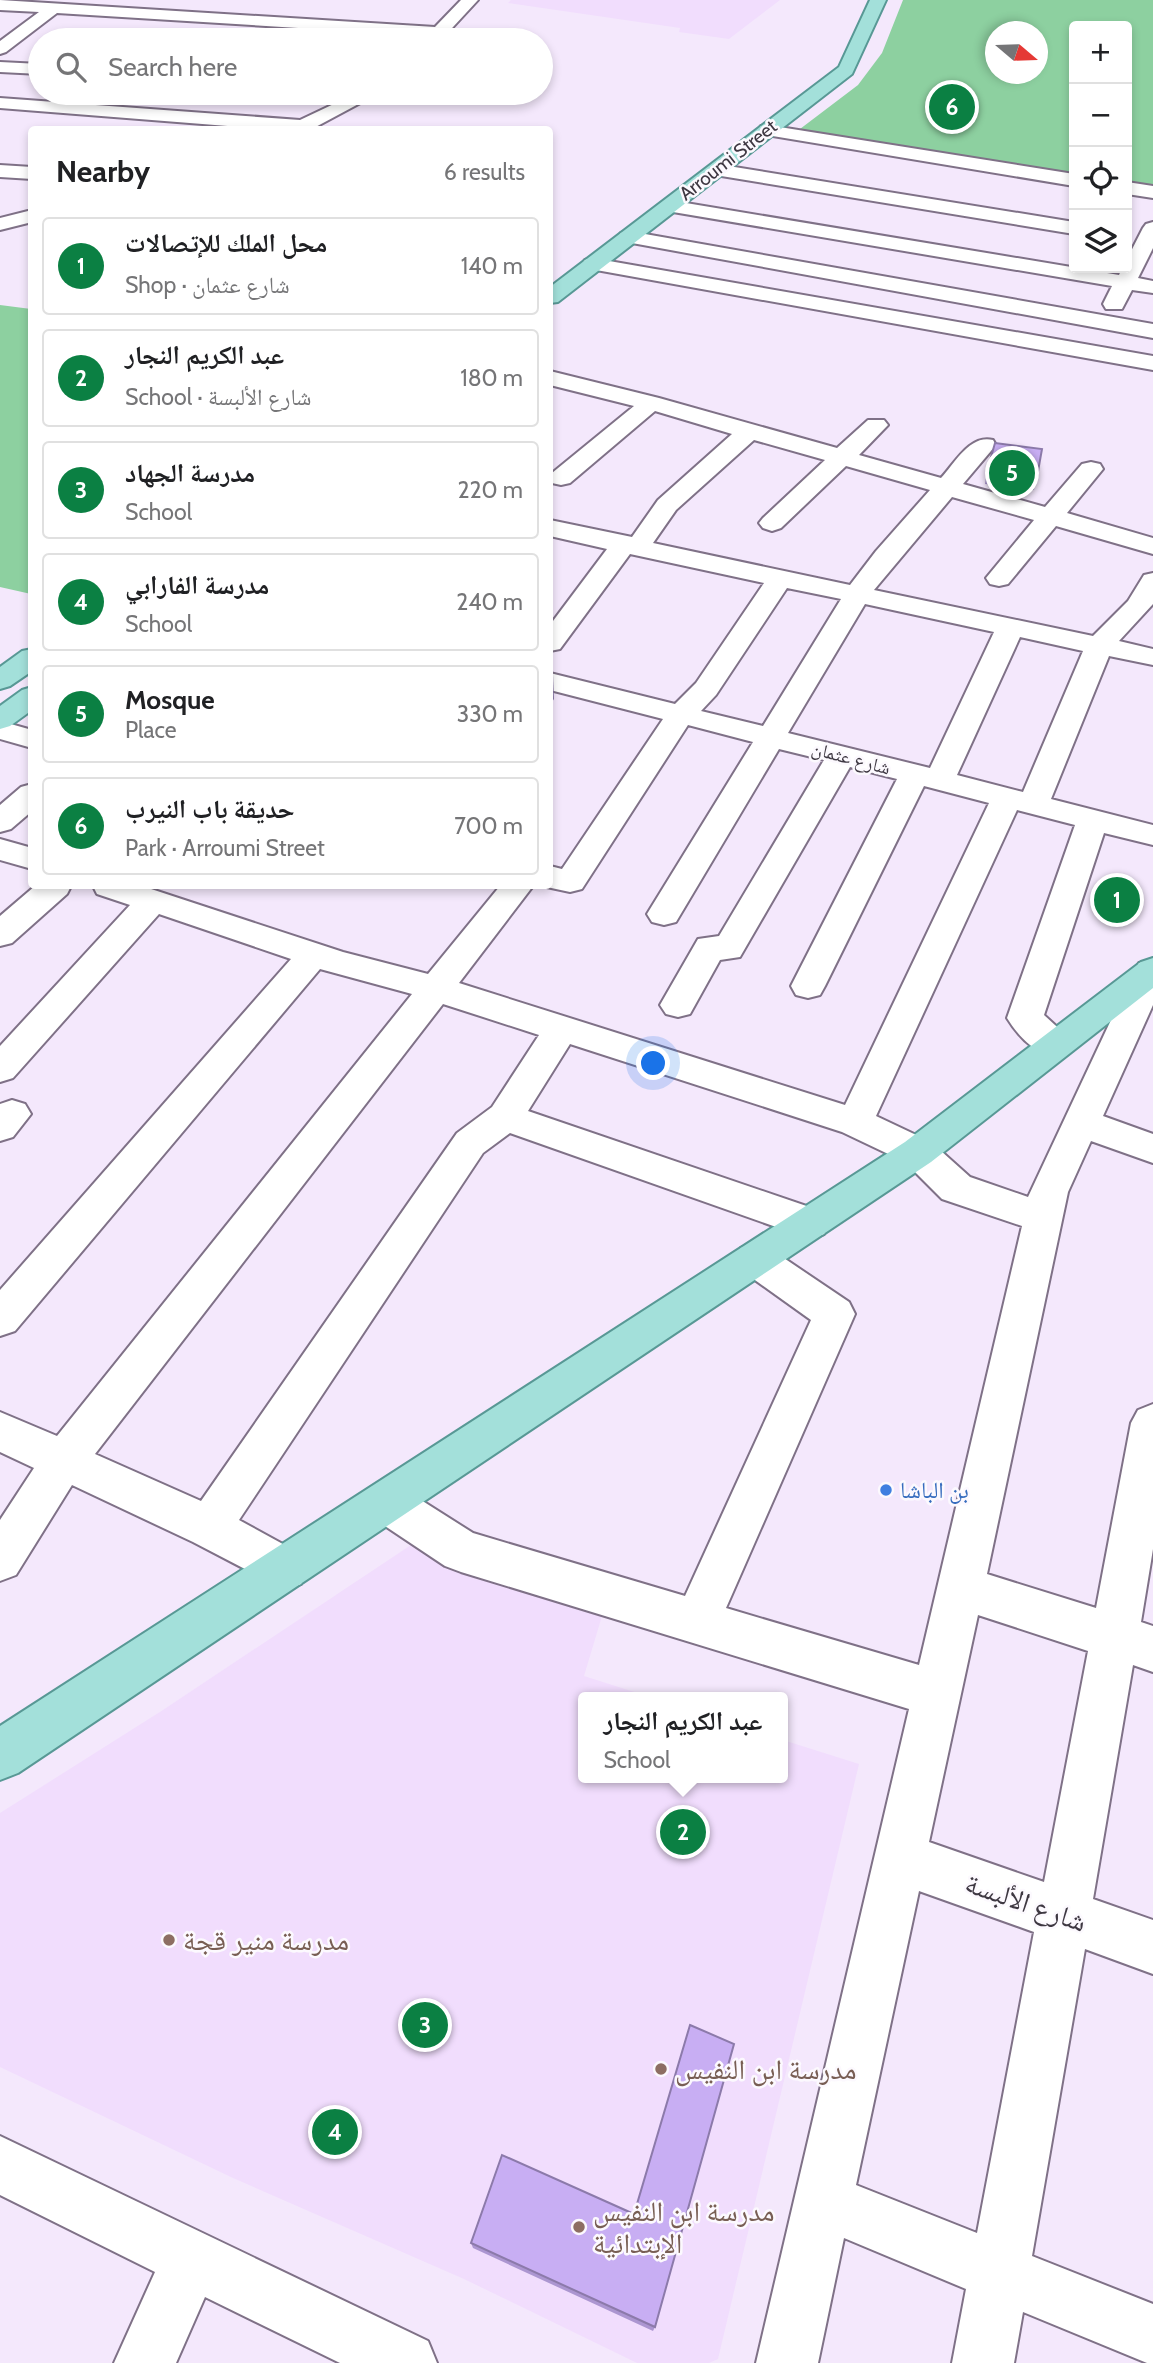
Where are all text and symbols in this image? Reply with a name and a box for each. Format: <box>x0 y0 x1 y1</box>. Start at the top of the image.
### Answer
north arrow <box>985 21 1048 84</box>
map controls <box>1069 21 1132 273</box>
button: + <box>1069 21 1132 84</box>
search box <box>28 28 553 105</box>
icon: search <box>52 48 90 86</box>
text: Search here <box>108 51 237 83</box>
pin: 6 <box>929 81 975 133</box>
button: − <box>1069 84 1132 147</box>
street label: Arroumi Street <box>675 114 782 205</box>
button: locate <box>1069 147 1132 210</box>
text: Nearby <box>56 153 150 190</box>
text: 6 results <box>444 158 525 186</box>
button: layers <box>1069 210 1132 273</box>
text: محل الملك للإتصالات <box>125 227 327 259</box>
text: 1 <box>77 252 85 280</box>
text: 140 m <box>461 252 523 280</box>
text: Shop · شارع عثمان <box>125 271 290 299</box>
text: عبد الكريم النجار <box>125 339 284 371</box>
text: 2 <box>75 364 87 392</box>
text: 180 m <box>460 364 523 392</box>
text: School · شارع الألبسة <box>125 383 311 411</box>
pin: 5 <box>989 447 1035 499</box>
text: مدرسة الجهاد <box>125 457 255 489</box>
text: 3 <box>75 476 87 504</box>
text: 220 m <box>457 476 523 504</box>
text: School <box>125 498 192 526</box>
text: مدرسة الفارابي <box>125 569 269 601</box>
text: 4 <box>74 588 88 616</box>
text: 240 m <box>456 588 523 616</box>
text: School <box>125 610 192 638</box>
text: Mosque <box>125 684 215 716</box>
text: 5 <box>75 700 87 728</box>
text: 330 m <box>457 700 523 728</box>
text: Place <box>125 716 177 744</box>
street label: شارع عثمان <box>809 736 893 780</box>
text: حديقة باب النيرب <box>125 793 295 825</box>
text: 6 <box>75 812 87 840</box>
text: 700 m <box>454 812 523 840</box>
text: Park · Arroumi Street <box>125 834 325 862</box>
pin: 1 <box>1094 874 1140 926</box>
your location <box>636 1046 670 1080</box>
place label: بن الباشا <box>900 1476 969 1504</box>
marker: بن الباشا <box>878 1482 894 1498</box>
popup <box>578 1692 788 1783</box>
text: عبد الكريم النجار <box>603 1705 763 1737</box>
text: School <box>603 1746 671 1774</box>
pin: 2 <box>660 1806 706 1858</box>
street label: شارع الألبسة <box>961 1865 1091 1940</box>
place label: مدرسة منير قجة <box>183 1923 349 1957</box>
marker: مدرسة منير قجة <box>161 1932 177 1948</box>
pin: 3 <box>402 1999 448 2051</box>
place label: مدرسة ابن النفيس <box>675 2052 856 2087</box>
marker: مدرسة ابن النفيس <box>653 2061 669 2077</box>
pin: 4 <box>312 2106 358 2158</box>
place label: مدرسة ابن النفيس الإبتدائية <box>593 2194 774 2260</box>
marker: مدرسة ابن النفيس الإبتدائية <box>571 2219 587 2235</box>

